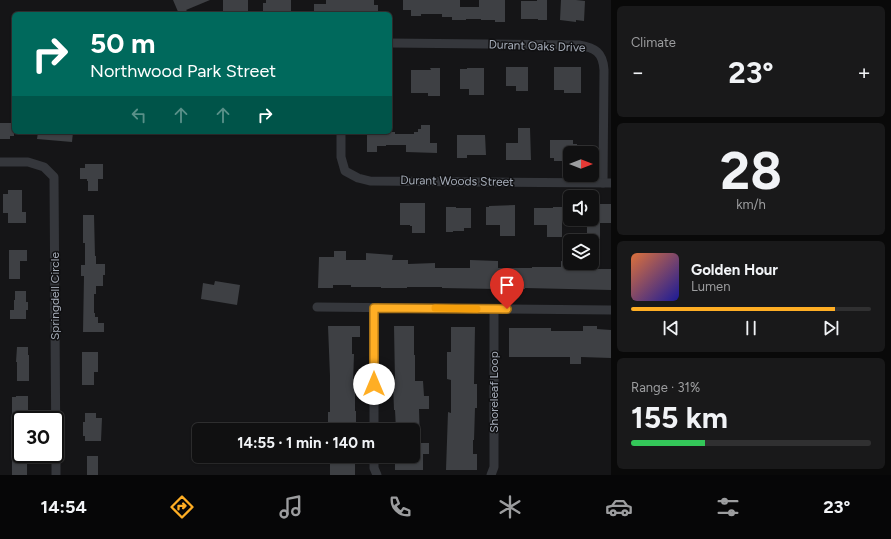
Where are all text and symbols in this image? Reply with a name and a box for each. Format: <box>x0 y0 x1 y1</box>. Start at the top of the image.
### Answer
text: 50 m <box>90 26 156 60</box>
icon: right <box>24 28 76 80</box>
text: Climate <box>631 35 676 50</box>
street label: Durant Oaks Drive <box>488 37 586 55</box>
text: 23° <box>728 54 774 91</box>
text: − <box>631 59 645 86</box>
text: + <box>857 59 871 86</box>
text: Northwood Park Street <box>90 60 276 82</box>
icon: left <box>128 104 150 126</box>
icon: ahead <box>170 104 192 126</box>
icon: ahead <box>212 104 234 126</box>
icon: right <box>254 104 276 126</box>
text: 28 <box>720 140 782 202</box>
north arrow <box>563 146 599 182</box>
map controls <box>563 146 599 270</box>
street label: Durant Woods Street <box>400 173 514 189</box>
button: sound <box>563 190 599 226</box>
text: km/h <box>736 197 766 212</box>
button: layers <box>563 234 599 270</box>
street label: Springdell Circle <box>48 252 62 340</box>
text: Golden Hour <box>691 261 778 279</box>
pin <box>490 268 524 309</box>
icon: arrive <box>496 274 518 296</box>
text: Lumen <box>691 279 730 294</box>
icon: previous <box>660 317 682 339</box>
icon: pause <box>740 317 762 339</box>
icon: next <box>820 317 842 339</box>
street label: Shoreleaf Loop <box>487 351 501 433</box>
position arrow <box>353 363 395 405</box>
text: Range · 31% <box>631 380 700 395</box>
text: 155 km <box>631 399 728 436</box>
speed limit sign: 30 <box>12 411 64 463</box>
text: 14:55 · 1 min · 140 m <box>237 434 375 452</box>
icon: directions <box>168 493 196 521</box>
icon: music <box>277 493 305 521</box>
icon: phone <box>386 493 414 521</box>
icon: climate <box>496 493 524 521</box>
icon: car <box>605 493 633 521</box>
icon: filters <box>714 493 742 521</box>
text: 14:54 <box>41 496 87 518</box>
text: 23° <box>823 496 850 518</box>

